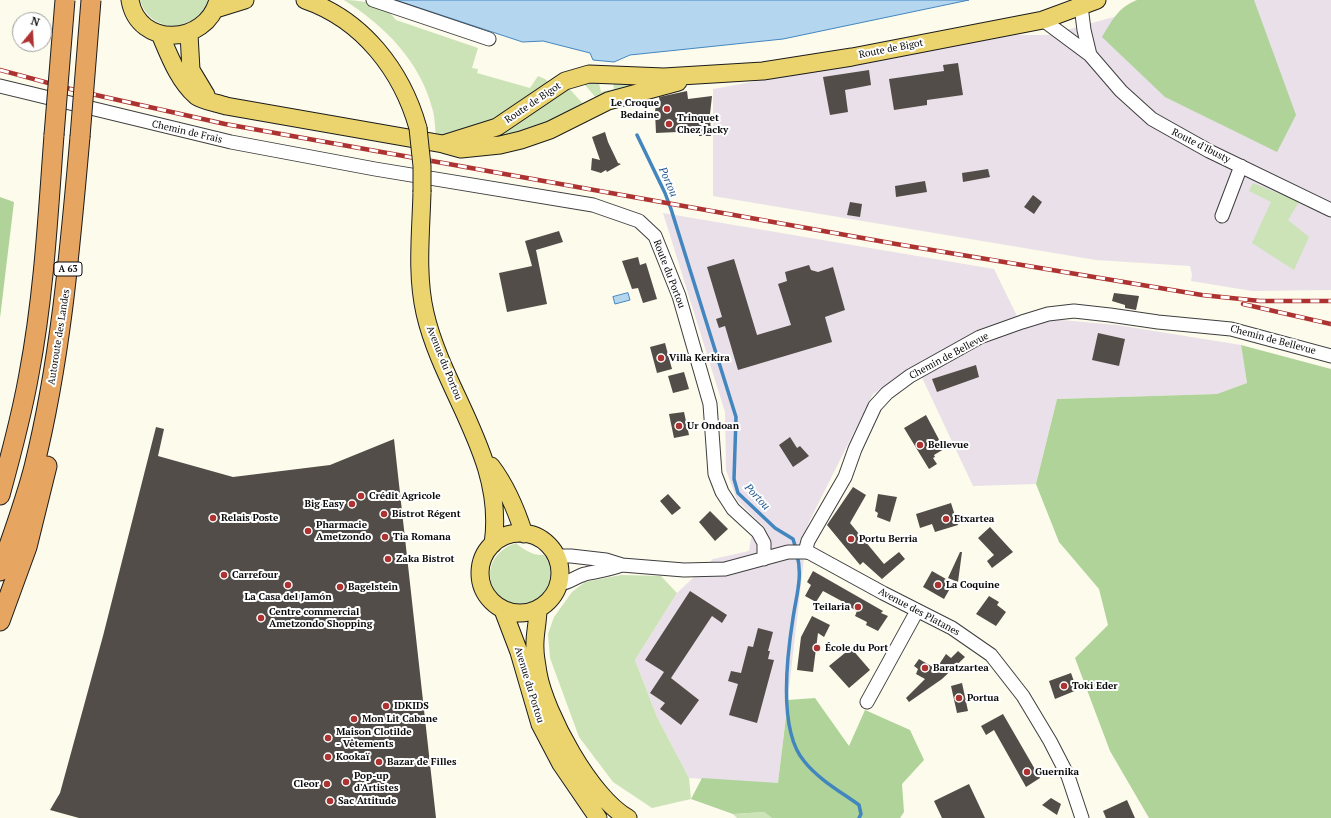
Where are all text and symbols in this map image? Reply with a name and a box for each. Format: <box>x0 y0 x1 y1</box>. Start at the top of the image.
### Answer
north arrow <box>12 12 52 52</box>
text: N <box>29 14 42 29</box>
street label: Route de Bigot <box>858 37 924 61</box>
street label: Route de Bigot <box>503 80 563 126</box>
place label: Le Croque Bedaine <box>611 97 659 120</box>
marker: Le Croque Bedaine <box>662 104 672 114</box>
place label: Trinquet Chez Jacky <box>677 112 728 136</box>
street label: Chemin de Frais <box>151 118 223 146</box>
marker: Trinquet Chez Jacky <box>664 119 674 129</box>
street label: Route d'Ibusty <box>1170 126 1232 166</box>
water label: Portou <box>656 165 680 199</box>
street label: Route du Portou <box>650 238 688 310</box>
road number: A 63 <box>54 262 82 276</box>
street label: Autoroute des Landes <box>46 288 72 386</box>
street label: Chemin de Bellevue <box>1229 323 1317 357</box>
street label: Avenue du Portou <box>424 324 464 402</box>
street label: Chemin de Bellevue <box>907 330 991 382</box>
place label: Villa Kerkira <box>669 352 730 364</box>
marker: Villa Kerkira <box>656 353 666 363</box>
place label: Ur Ondoan <box>687 420 739 432</box>
marker: Ur Ondoan <box>674 421 684 431</box>
place label: Bellevue <box>928 439 969 451</box>
marker: Bellevue <box>915 440 925 450</box>
water label: Portou <box>741 481 773 513</box>
place label: Crédit Agricole <box>369 490 441 502</box>
marker: Crédit Agricole <box>356 491 366 501</box>
place label: Big Easy <box>304 498 344 510</box>
marker: Big Easy <box>347 499 357 509</box>
place label: Bistrot Régent <box>392 508 461 520</box>
marker: Bistrot Régent <box>379 509 389 519</box>
place label: Relais Poste <box>221 512 278 524</box>
marker: Relais Poste <box>208 513 218 523</box>
place label: Etxartea <box>954 513 994 525</box>
marker: Etxartea <box>941 514 951 524</box>
place label: Pharmacie Ametzondo <box>316 519 371 542</box>
marker: Pharmacie Ametzondo <box>303 526 313 536</box>
place label: Tia Romana <box>393 531 451 543</box>
marker: Tia Romana <box>380 532 390 542</box>
place label: Portu Berria <box>859 533 918 545</box>
marker: Portu Berria <box>846 534 856 544</box>
place label: Zaka Bistrot <box>396 553 455 565</box>
marker: Zaka Bistrot <box>383 554 393 564</box>
place label: Carrefour <box>232 569 278 581</box>
marker: Carrefour <box>219 570 229 580</box>
place label: La Coquine <box>946 579 1000 591</box>
marker: La Casa del Jamón <box>283 580 293 590</box>
marker: La Coquine <box>933 580 943 590</box>
place label: Bagelstein <box>348 581 398 593</box>
marker: Bagelstein <box>335 582 345 592</box>
street label: Avenue des Platanes <box>876 585 962 639</box>
place label: La Casa del Jamón <box>244 591 332 603</box>
place label: Teilaria <box>813 601 850 613</box>
marker: Teilaria <box>853 602 863 612</box>
place label: Centre commercial Ametzondo Shopping <box>269 606 372 630</box>
marker: Centre commercial Ametzondo Shopping <box>256 613 266 623</box>
place label: École du Port <box>825 642 888 654</box>
marker: École du Port <box>812 643 822 653</box>
street label: Avenue du Portou <box>512 646 546 724</box>
place label: Baratzartea <box>933 662 989 674</box>
marker: Baratzartea <box>920 663 930 673</box>
place label: Toki Eder <box>1072 680 1118 692</box>
marker: Toki Eder <box>1059 681 1069 691</box>
place label: Portua <box>967 692 999 704</box>
marker: Portua <box>954 693 964 703</box>
place label: IDKIDS <box>394 700 429 712</box>
marker: IDKIDS <box>381 701 391 711</box>
place label: Mon Lit Cabane <box>362 713 438 725</box>
marker: Mon Lit Cabane <box>349 714 359 724</box>
place label: Maison Clotilde - Vêtements <box>336 726 411 750</box>
marker: Maison Clotilde - Vêtements <box>323 733 333 743</box>
place label: Kookaï <box>336 751 369 763</box>
marker: Kookaï <box>323 752 333 762</box>
place label: Bazar de Filles <box>387 756 456 768</box>
marker: Bazar de Filles <box>374 757 384 767</box>
place label: Guernika <box>1035 766 1079 778</box>
marker: Guernika <box>1022 767 1032 777</box>
place label: Pop-up d'Artistes <box>354 770 398 794</box>
marker: Pop-up d'Artistes <box>341 777 351 787</box>
place label: Cleor <box>294 778 319 790</box>
marker: Cleor <box>322 779 332 789</box>
place label: Sac Attitude <box>338 795 396 807</box>
marker: Sac Attitude <box>325 796 335 806</box>

